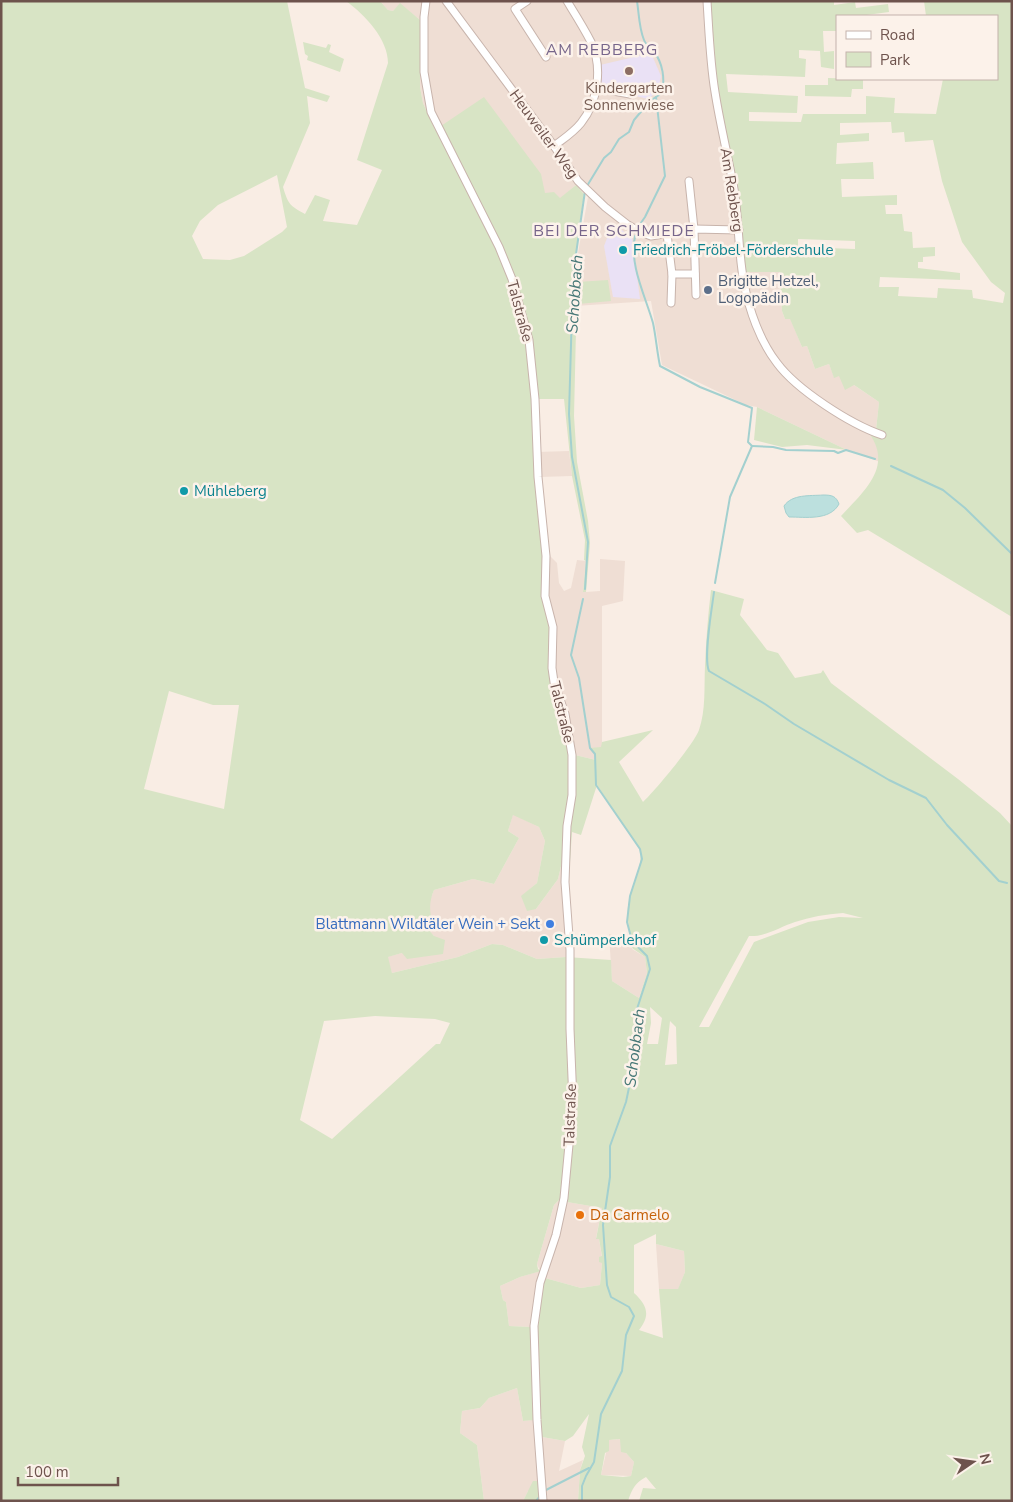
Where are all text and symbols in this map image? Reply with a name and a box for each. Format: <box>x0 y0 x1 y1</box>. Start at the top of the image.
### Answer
legend <box>836 15 998 80</box>
text: Road <box>880 25 915 45</box>
district label: AM REBBERG <box>546 39 658 61</box>
text: Park <box>880 50 910 70</box>
marker: Kindergarten Sonnenwiese <box>623 65 635 77</box>
place label: Kindergarten Sonnenwiese <box>584 78 674 115</box>
street label: Heuweiler Weg <box>505 85 583 183</box>
street label: Am Rebberg <box>715 146 749 234</box>
district label: BEI DER SCHMIEDE <box>533 220 695 242</box>
place label: Friedrich-Fröbel-Förderschule <box>633 240 833 260</box>
marker: Friedrich-Fröbel-Förderschule <box>617 244 629 256</box>
water label: Schobbach <box>561 254 589 334</box>
place label: Brigitte Hetzel, Logopädin <box>718 271 819 308</box>
street label: Talstraße <box>502 278 538 344</box>
marker: Brigitte Hetzel, Logopädin <box>702 284 714 296</box>
place label: Mühleberg <box>194 481 267 501</box>
marker: Mühleberg <box>178 485 190 497</box>
street label: Talstraße <box>545 679 579 745</box>
place label: Blattmann Wildtäler Wein + Sekt <box>316 914 541 934</box>
marker: Blattmann Wildtäler Wein + Sekt <box>544 918 556 930</box>
place label: Schümperlehof <box>554 930 657 950</box>
marker: Schümperlehof <box>538 934 550 946</box>
water label: Schobbach <box>619 1008 651 1089</box>
street label: Talstraße <box>559 1083 581 1147</box>
place label: Da Carmelo <box>590 1205 670 1225</box>
marker: Da Carmelo <box>574 1209 586 1221</box>
north arrow <box>948 1437 998 1487</box>
text: N <box>975 1452 996 1466</box>
scale bar <box>18 1454 118 1486</box>
text: 100 m <box>25 1462 69 1482</box>

